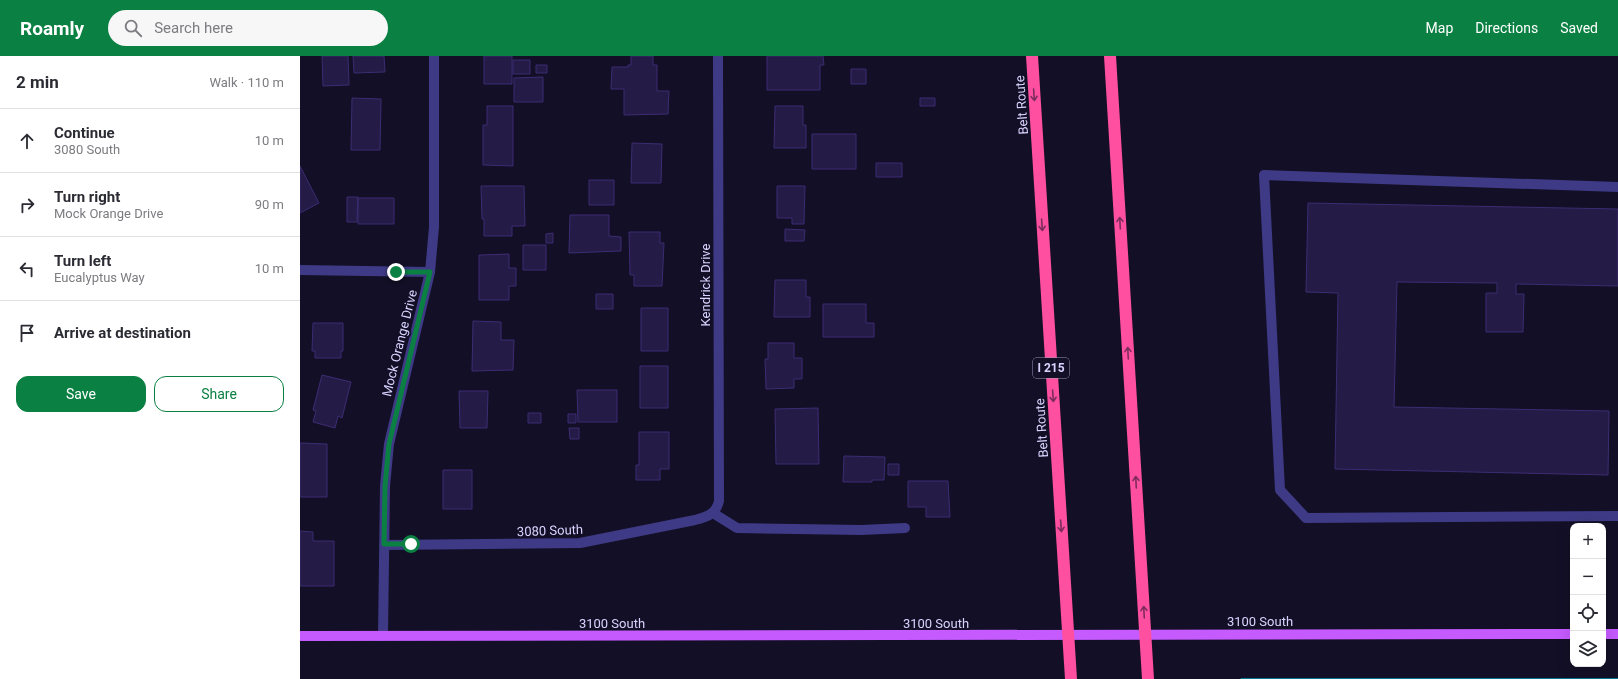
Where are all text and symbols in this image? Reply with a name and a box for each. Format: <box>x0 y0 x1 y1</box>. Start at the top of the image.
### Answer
search box <box>108 10 388 46</box>
text: Roamly <box>20 17 84 40</box>
icon: search <box>122 17 144 39</box>
text: Search here <box>154 19 233 37</box>
text: Map <box>1426 20 1453 36</box>
text: Directions <box>1475 20 1538 36</box>
text: Saved <box>1560 20 1598 36</box>
text: 2 min <box>16 72 59 92</box>
text: Walk · 110 m <box>209 75 284 90</box>
street label: Belt Route <box>1012 75 1031 135</box>
one-way arrow <box>1031 88 1038 101</box>
text: Continue <box>54 124 115 142</box>
icon: ahead <box>16 130 38 152</box>
text: 10 m <box>255 133 284 148</box>
text: 3080 South <box>54 142 120 157</box>
text: Turn right <box>54 188 120 206</box>
icon: right <box>16 194 38 216</box>
text: 90 m <box>255 197 284 212</box>
text: Mock Orange Drive <box>54 206 163 221</box>
one-way arrow <box>1117 217 1124 230</box>
one-way arrow <box>1039 218 1046 231</box>
street label: Kendrick Drive <box>698 244 713 326</box>
text: Turn left <box>54 252 111 270</box>
icon: left <box>16 258 38 280</box>
text: 10 m <box>255 261 284 276</box>
route end <box>387 263 405 281</box>
text: Eucalyptus Way <box>54 270 145 285</box>
street label: Mock Orange Drive <box>379 288 420 398</box>
icon: arrive <box>16 322 38 344</box>
text: Arrive at destination <box>54 324 191 342</box>
one-way arrow <box>1125 347 1132 360</box>
road number: I 215 <box>1033 358 1069 378</box>
button: Save <box>16 376 146 412</box>
button: Share <box>154 376 284 412</box>
one-way arrow <box>1050 389 1057 402</box>
street label: Belt Route <box>1032 398 1051 458</box>
one-way arrow <box>1133 476 1140 489</box>
one-way arrow <box>1058 519 1065 532</box>
street label: 3080 South <box>517 522 583 539</box>
map controls <box>1570 523 1606 667</box>
button: + <box>1570 523 1606 559</box>
route start <box>402 535 420 553</box>
button: − <box>1570 559 1606 595</box>
button: locate <box>1570 595 1606 631</box>
one-way arrow <box>1141 606 1148 619</box>
street label: 3100 South <box>1227 614 1293 629</box>
street label: 3100 South <box>579 616 645 631</box>
street label: 3100 South <box>903 616 969 631</box>
button: layers <box>1570 631 1606 667</box>

